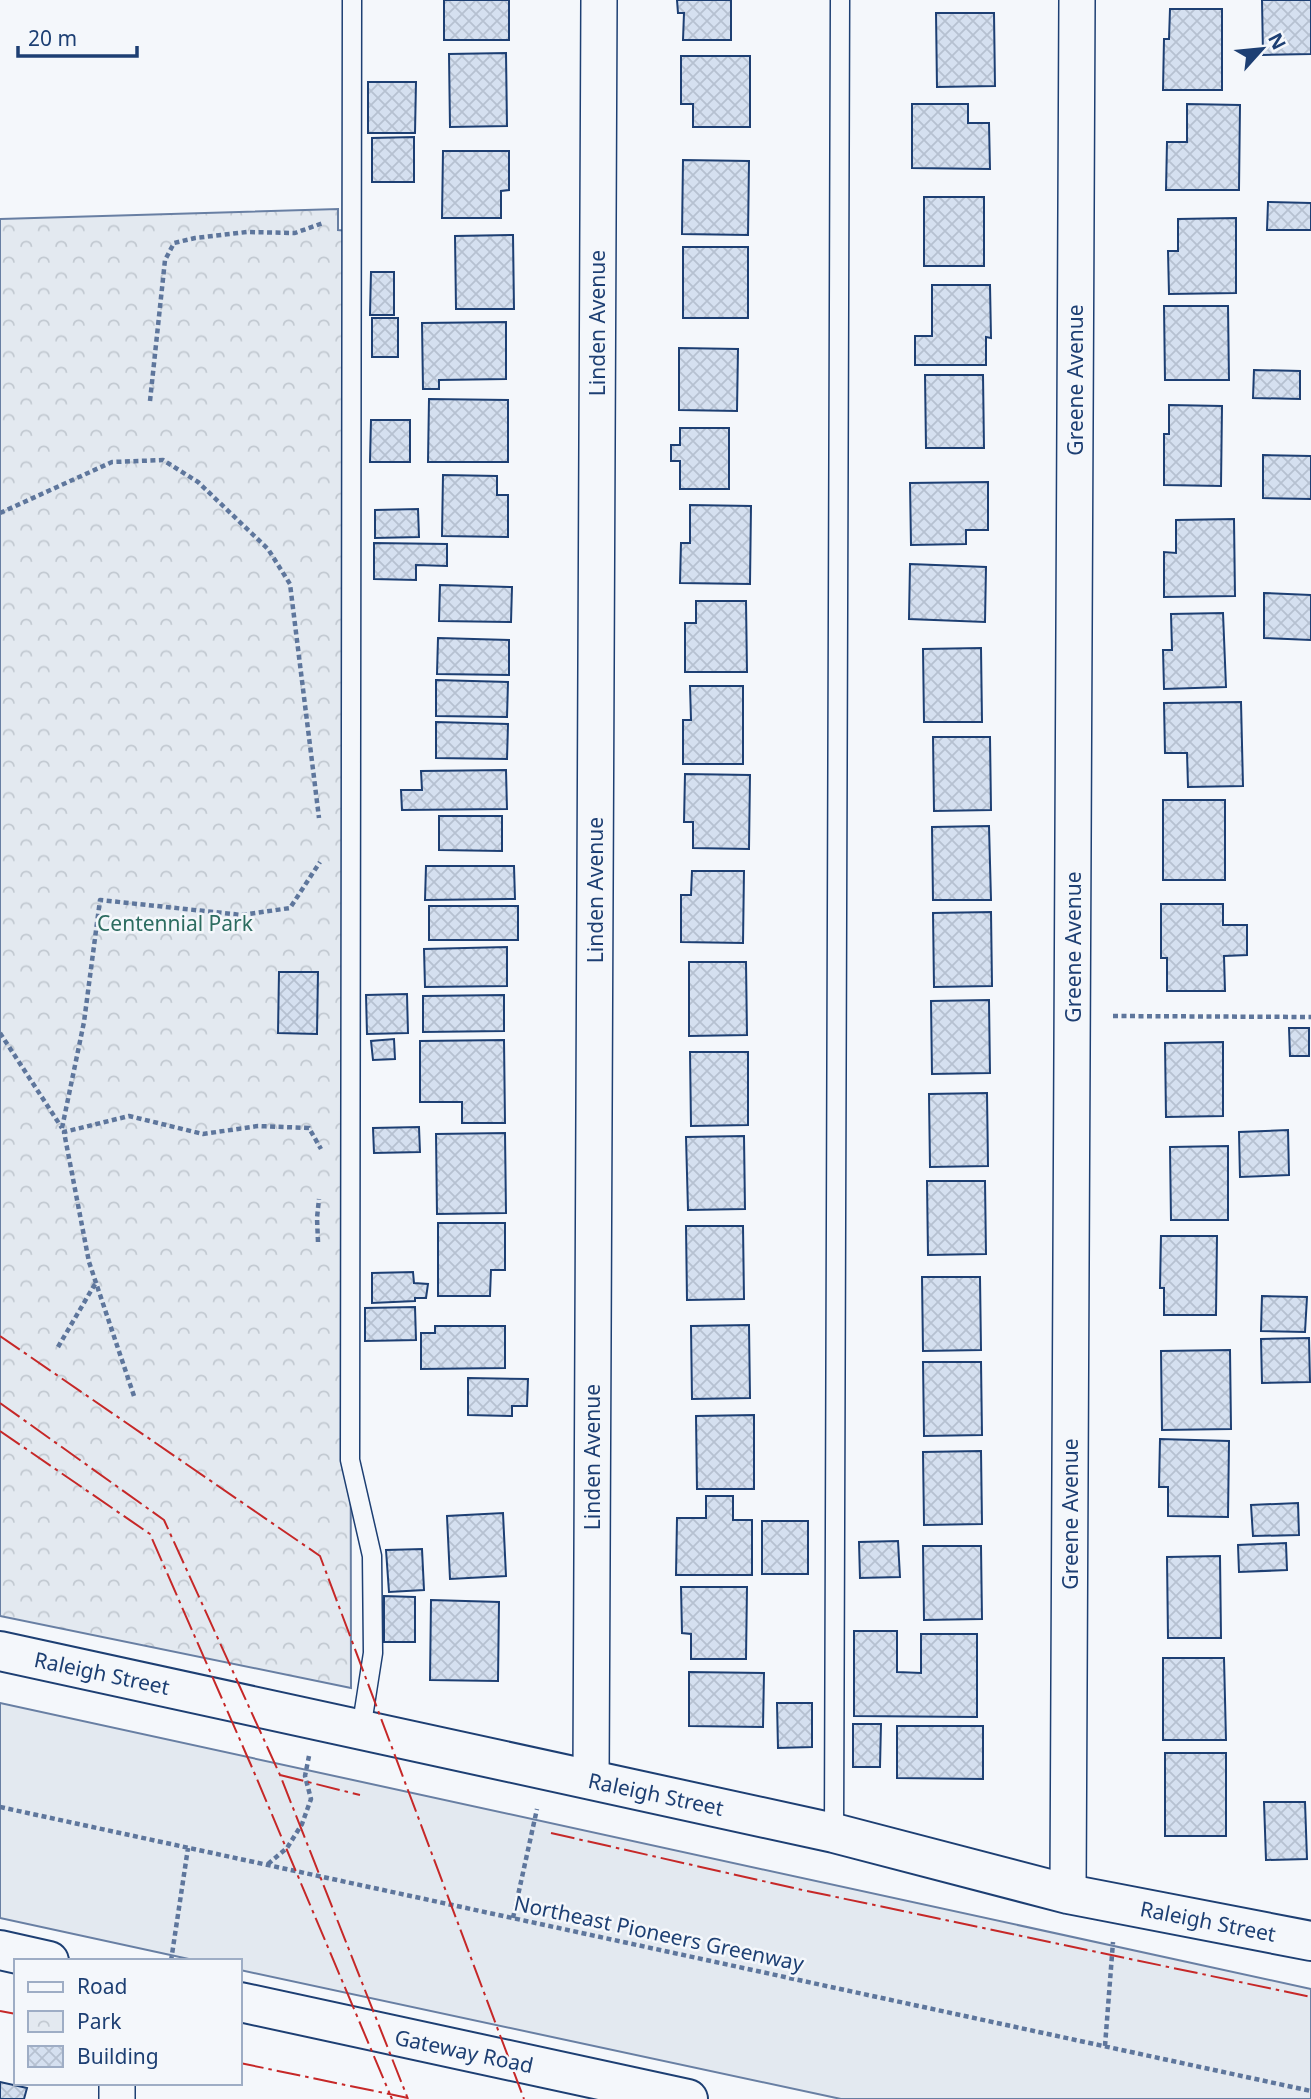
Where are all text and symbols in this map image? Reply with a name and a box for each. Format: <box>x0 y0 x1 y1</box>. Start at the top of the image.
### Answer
scale bar <box>18 14 136 58</box>
north arrow <box>1227 14 1297 84</box>
text: 20 m <box>28 24 77 52</box>
text: N <box>1262 28 1292 54</box>
street label: Linden Avenue <box>583 250 611 396</box>
street label: Greene Avenue <box>1061 304 1089 456</box>
street label: Linden Avenue <box>581 817 609 963</box>
street label: Greene Avenue <box>1059 871 1087 1023</box>
park label: Centennial Park <box>97 909 254 937</box>
street label: Linden Avenue <box>578 1384 606 1530</box>
street label: Greene Avenue <box>1056 1438 1084 1590</box>
street label: Raleigh Street <box>32 1645 173 1701</box>
street label: Raleigh Street <box>586 1766 727 1822</box>
street label: Northeast Pioneers Greenway <box>512 1889 807 1977</box>
street label: Raleigh Street <box>1138 1894 1279 1948</box>
legend <box>14 1959 242 2085</box>
text: Road <box>77 1972 127 2000</box>
text: Park <box>77 2007 122 2035</box>
street label: Gateway Road <box>392 2023 536 2079</box>
text: Building <box>77 2042 159 2070</box>

